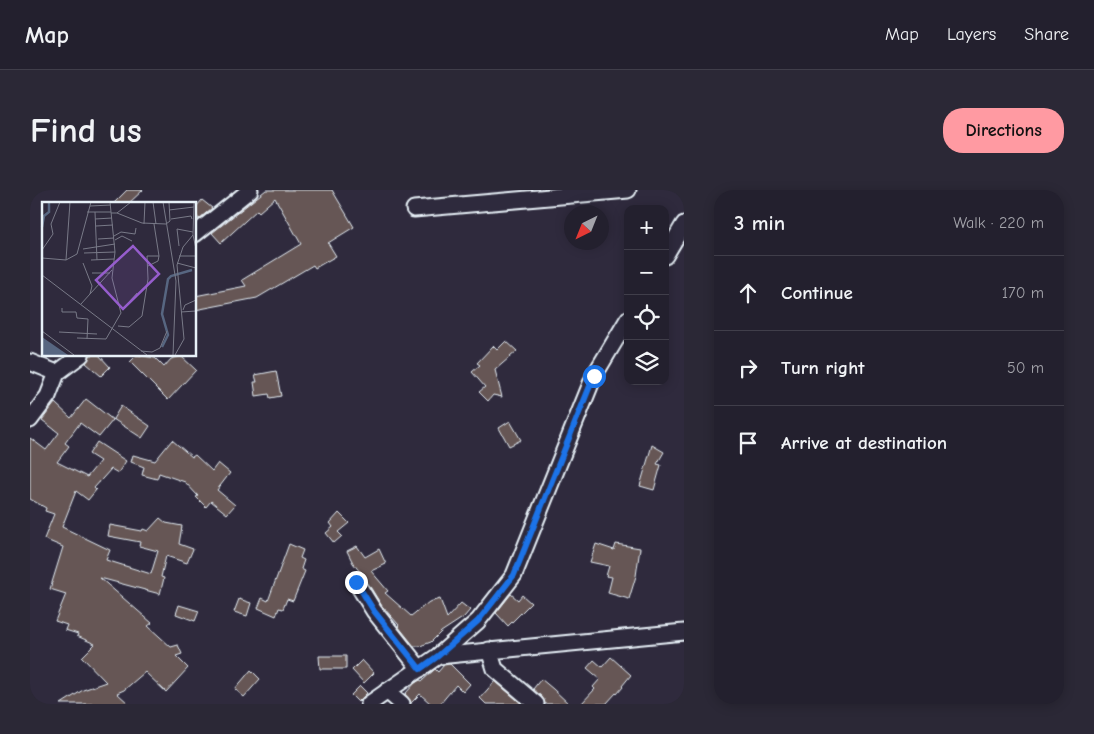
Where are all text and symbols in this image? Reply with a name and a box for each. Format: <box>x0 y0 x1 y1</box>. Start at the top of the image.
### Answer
text: Map <box>25 21 69 49</box>
text: Map <box>885 24 919 45</box>
text: Layers <box>947 24 996 45</box>
text: Share <box>1024 24 1069 45</box>
button: Directions <box>943 108 1064 153</box>
text: Find us <box>30 110 142 151</box>
inset map <box>42 202 196 356</box>
north arrow <box>564 205 609 250</box>
map controls <box>624 205 669 385</box>
button: + <box>624 205 669 250</box>
text: 3 min <box>734 211 785 235</box>
text: Walk · 220 m <box>953 214 1044 232</box>
button: − <box>624 250 669 295</box>
icon: ahead <box>734 279 762 307</box>
text: Continue <box>781 282 853 304</box>
text: 170 m <box>1002 284 1044 302</box>
button: locate <box>624 295 669 340</box>
button: layers <box>624 340 669 385</box>
icon: right <box>734 354 762 382</box>
text: Turn right <box>781 357 865 379</box>
text: 50 m <box>1007 359 1044 377</box>
route start <box>583 365 606 388</box>
icon: arrive <box>734 429 762 457</box>
text: Arrive at destination <box>781 432 947 454</box>
route end <box>345 571 368 594</box>

